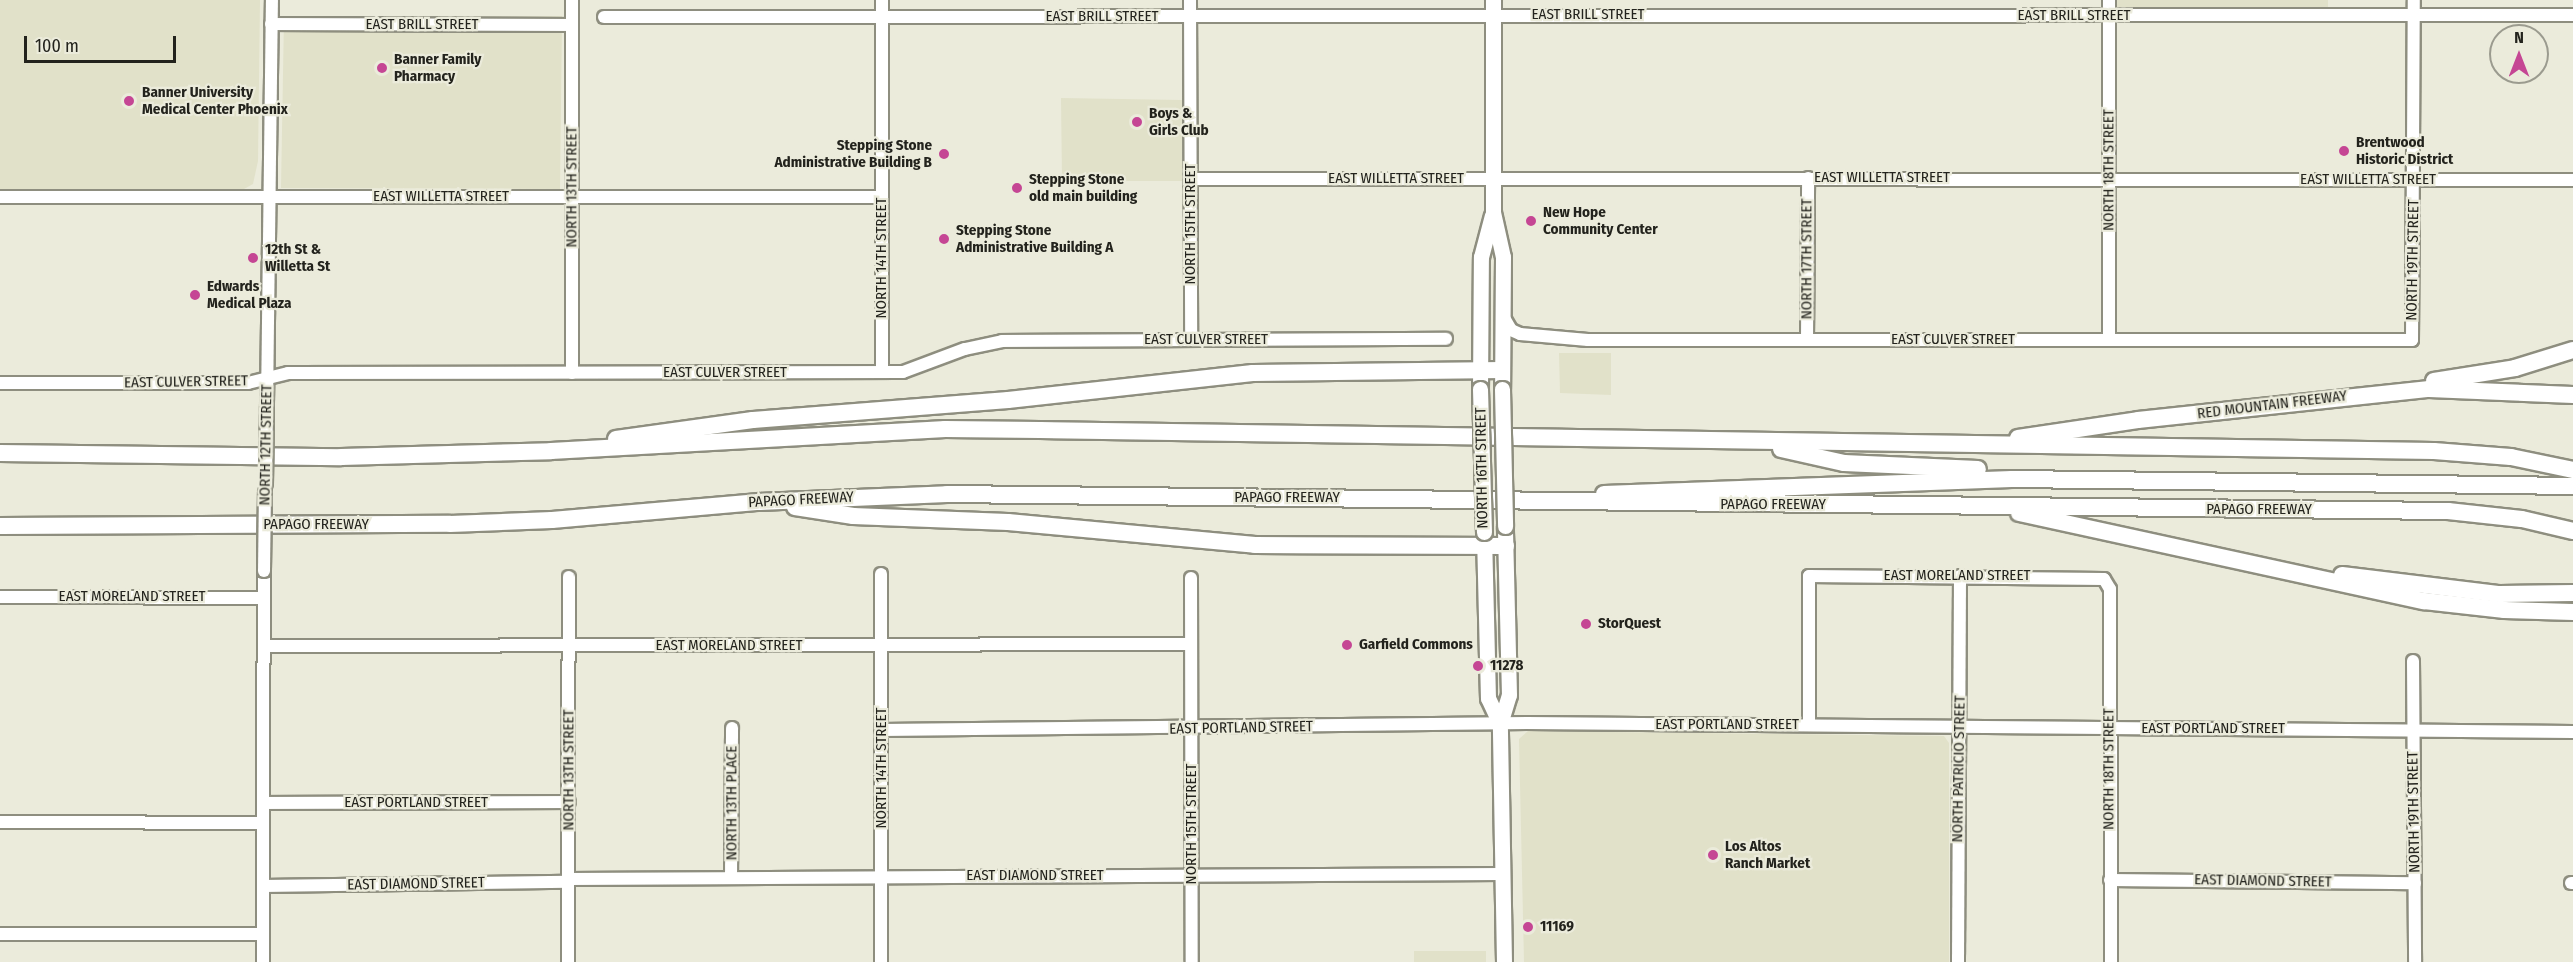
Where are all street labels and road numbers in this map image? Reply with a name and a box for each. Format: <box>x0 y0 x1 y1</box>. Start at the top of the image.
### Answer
street label: EAST BRILL STREET <box>1532 6 1644 24</box>
street label: EAST BRILL STREET <box>2018 7 2130 25</box>
street label: EAST BRILL STREET <box>1046 8 1158 26</box>
street label: EAST BRILL STREET <box>366 16 478 34</box>
street label: NORTH 18TH STREET <box>2100 109 2118 231</box>
street label: NORTH 13TH STREET <box>563 126 581 248</box>
street label: NORTH 15TH STREET <box>1182 164 1200 284</box>
street label: EAST WILLETTA STREET <box>1814 169 1950 187</box>
street label: EAST WILLETTA STREET <box>1328 170 1464 188</box>
street label: EAST WILLETTA STREET <box>2300 171 2436 189</box>
street label: EAST WILLETTA STREET <box>373 188 509 206</box>
street label: NORTH 14TH STREET <box>873 197 891 319</box>
street label: NORTH 17TH STREET <box>1798 199 1816 319</box>
street label: NORTH 19TH STREET <box>2403 199 2423 321</box>
street label: EAST CULVER STREET <box>1144 331 1268 349</box>
street label: EAST CULVER STREET <box>1891 331 2015 349</box>
street label: EAST CULVER STREET <box>663 364 787 382</box>
street label: EAST CULVER STREET <box>124 372 248 392</box>
street label: NORTH 12TH STREET <box>256 384 276 506</box>
street label: RED MOUNTAIN FREEWAY <box>2196 387 2348 423</box>
street label: NORTH 16TH STREET <box>1472 407 1492 529</box>
street label: PAPAGO FREEWAY <box>748 488 854 512</box>
street label: PAPAGO FREEWAY <box>1234 489 1340 507</box>
street label: PAPAGO FREEWAY <box>1720 496 1826 514</box>
street label: PAPAGO FREEWAY <box>2206 501 2312 519</box>
street label: PAPAGO FREEWAY <box>263 516 369 534</box>
street label: EAST MORELAND STREET <box>1884 567 2030 585</box>
street label: EAST MORELAND STREET <box>59 588 205 606</box>
street label: EAST MORELAND STREET <box>656 637 802 655</box>
street label: NORTH PATRICIO STREET <box>1949 695 1969 843</box>
street label: NORTH 14TH STREET <box>873 707 891 829</box>
street label: NORTH 18TH STREET <box>2100 708 2118 830</box>
street label: NORTH 13TH STREET <box>560 709 578 831</box>
street label: EAST PORTLAND STREET <box>1655 716 1799 734</box>
street label: EAST PORTLAND STREET <box>1169 718 1313 738</box>
street label: EAST PORTLAND STREET <box>2141 720 2285 738</box>
street label: NORTH 13TH PLACE <box>723 746 741 860</box>
street label: NORTH 19TH STREET <box>2404 751 2424 873</box>
street label: NORTH 15TH STREET <box>1183 764 1201 884</box>
street label: EAST PORTLAND STREET <box>344 794 488 812</box>
street label: EAST DIAMOND STREET <box>966 867 1104 885</box>
street label: EAST DIAMOND STREET <box>2194 871 2332 891</box>
street label: EAST DIAMOND STREET <box>347 874 485 894</box>

